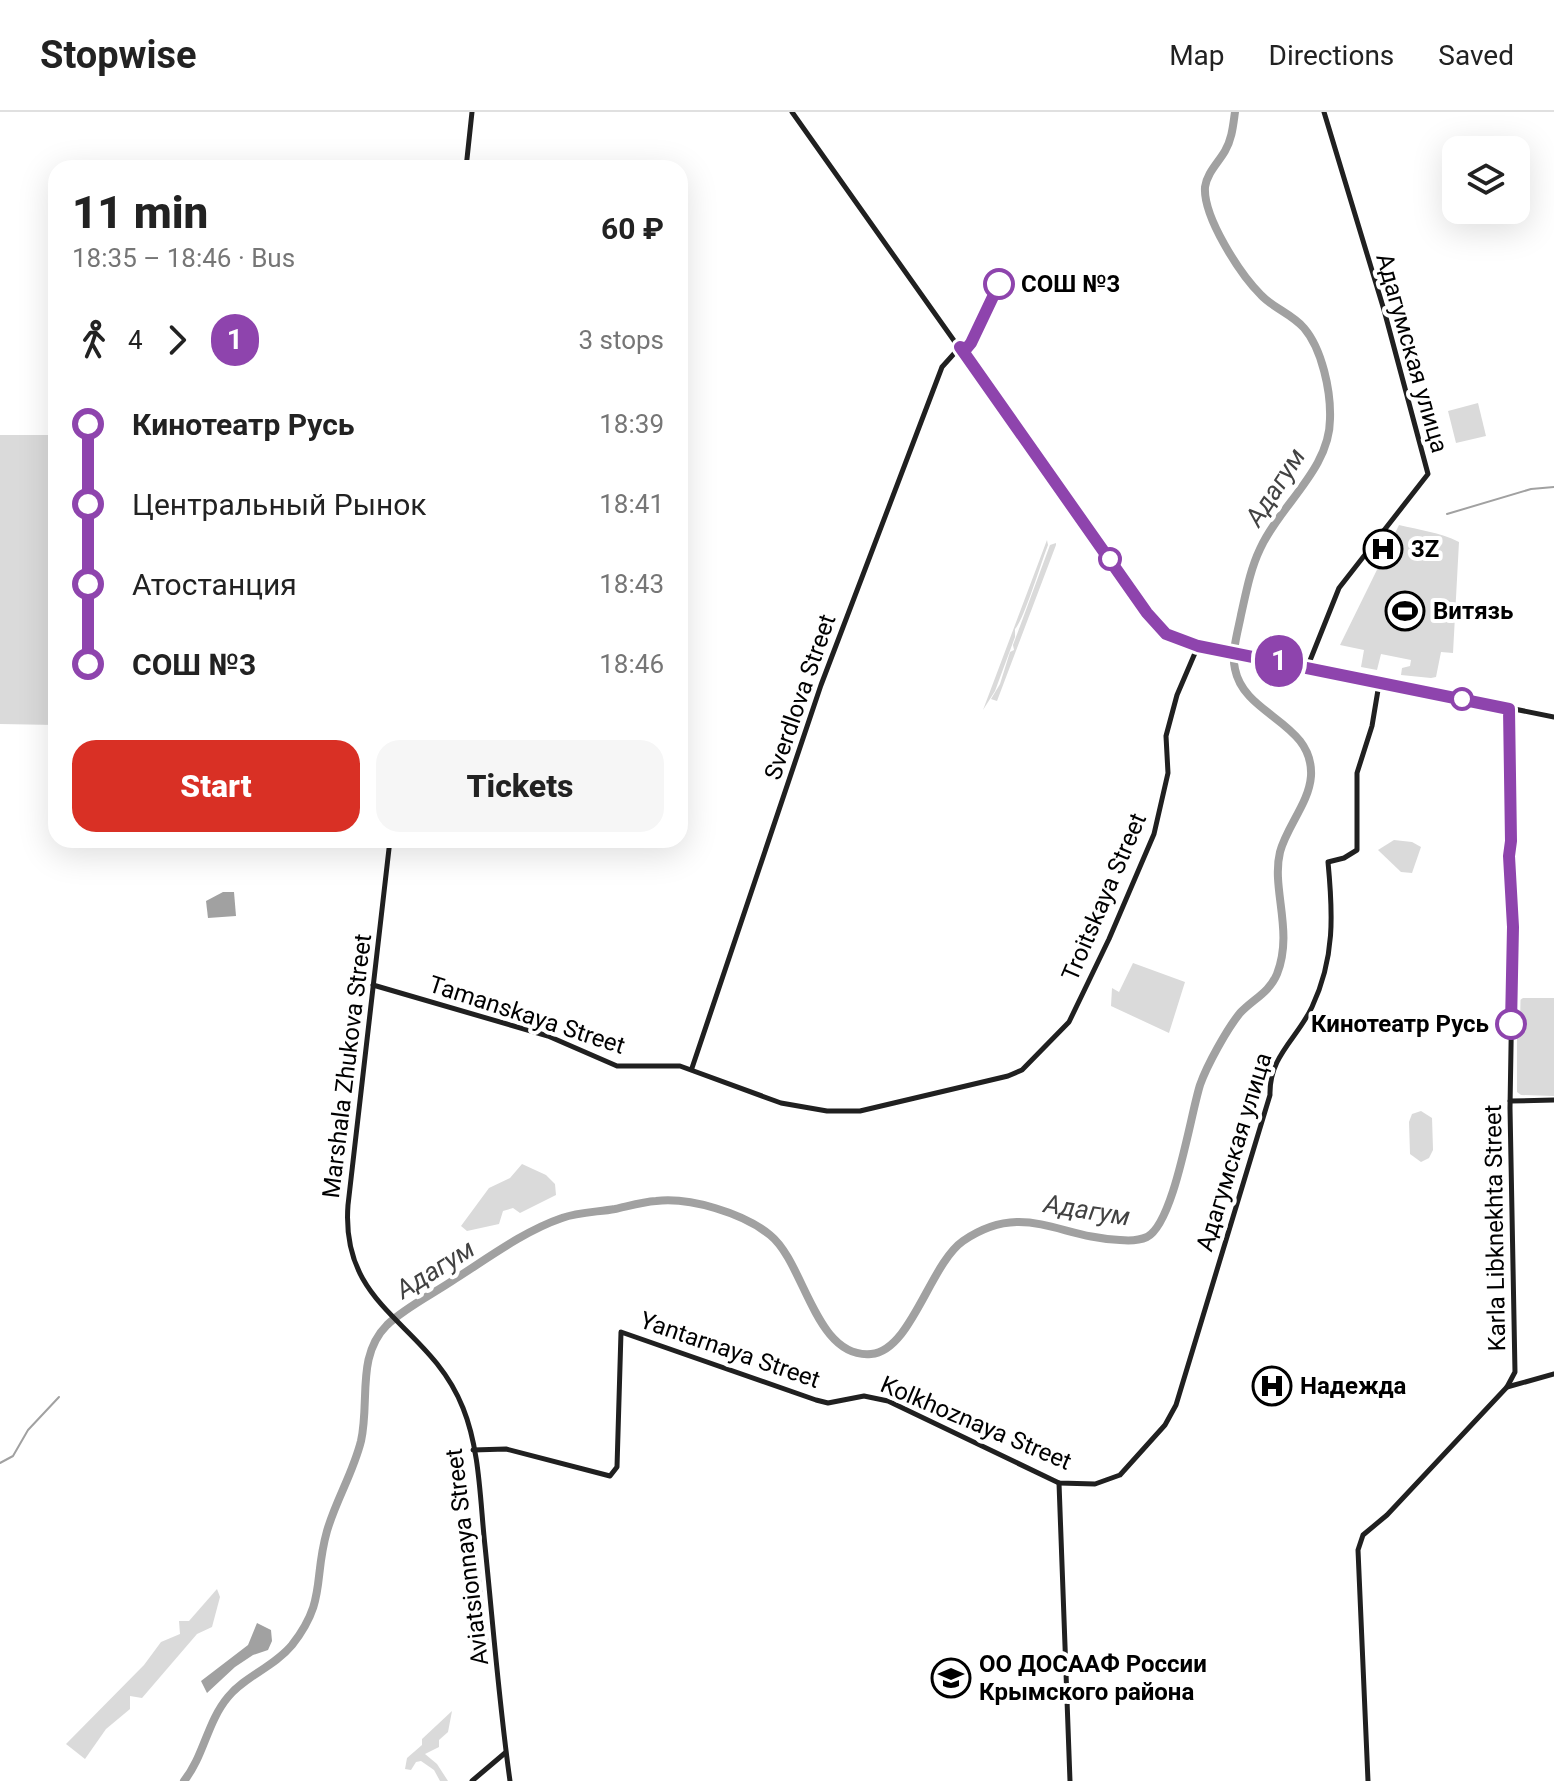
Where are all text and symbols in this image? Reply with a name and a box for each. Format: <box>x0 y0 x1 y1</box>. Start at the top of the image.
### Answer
text: Stopwise <box>40 33 197 77</box>
text: Map <box>1169 39 1225 72</box>
text: Directions <box>1269 39 1394 72</box>
text: Saved <box>1438 39 1514 72</box>
map controls <box>1442 136 1530 224</box>
button: layers <box>1442 136 1530 224</box>
text: 11 min <box>72 187 208 239</box>
text: 60 ₽ <box>601 211 664 246</box>
text: 18:35 – 18:46 · Bus <box>72 243 295 273</box>
street label: Адагумская улица <box>1370 250 1454 456</box>
marker: СОШ №3 <box>984 269 1014 299</box>
place label: СОШ №3 <box>1021 270 1120 298</box>
icon: walk <box>72 318 116 362</box>
icon: forward <box>155 318 199 362</box>
text: 1 <box>227 323 243 356</box>
text: 4 <box>128 325 143 355</box>
text: 3 stops <box>578 325 664 355</box>
text: Кинотеатр Русь <box>132 407 355 442</box>
text: 18:39 <box>599 409 664 439</box>
water label: Адагум <box>1238 443 1311 533</box>
text: Центральный Рынок <box>132 487 427 522</box>
text: 18:41 <box>599 489 664 519</box>
hospital icon: 3Z <box>1362 528 1404 570</box>
place label: 3Z <box>1411 535 1439 563</box>
unlabelled marker <box>1099 548 1121 570</box>
text: Атостанция <box>132 567 297 602</box>
text: 18:43 <box>599 569 664 599</box>
sports icon: Витязь <box>1384 590 1426 632</box>
place label: Витязь <box>1433 597 1513 625</box>
street label: Sverdlova Street <box>759 611 841 783</box>
line badge: 1 <box>1253 635 1305 687</box>
text: 1 <box>1271 644 1287 677</box>
text: СОШ №3 <box>132 647 256 682</box>
text: 18:46 <box>599 649 664 679</box>
unlabelled marker <box>1451 688 1473 710</box>
button: Start <box>72 740 360 832</box>
button: Tickets <box>376 740 664 832</box>
street label: Troitskaya Street <box>1056 809 1152 985</box>
street label: Marshala Zhukova Street <box>317 932 377 1200</box>
street label: Tamanskaya Street <box>426 970 629 1060</box>
marker: Кинотеатр Русь <box>1496 1009 1526 1039</box>
place label: Кинотеатр Русь <box>1311 1010 1489 1038</box>
street label: Адагумская улица <box>1190 1049 1278 1255</box>
street label: Karla Libknekhta Street <box>1479 1104 1511 1352</box>
water label: Адагум <box>1040 1188 1132 1232</box>
water label: Адагум <box>389 1233 480 1306</box>
street label: Yantarnaya Street <box>636 1306 824 1394</box>
hospital icon: Надежда <box>1251 1365 1293 1407</box>
street label: Kolkhoznaya Street <box>876 1370 1076 1476</box>
place label: Надежда <box>1300 1372 1407 1400</box>
street label: Aviatsionnaya Street <box>440 1447 494 1667</box>
place label: ОО ДОСААФ России Крымского района <box>979 1650 1207 1706</box>
school or university icon: ОО ДОСААФ России Крымского района <box>930 1657 972 1699</box>

